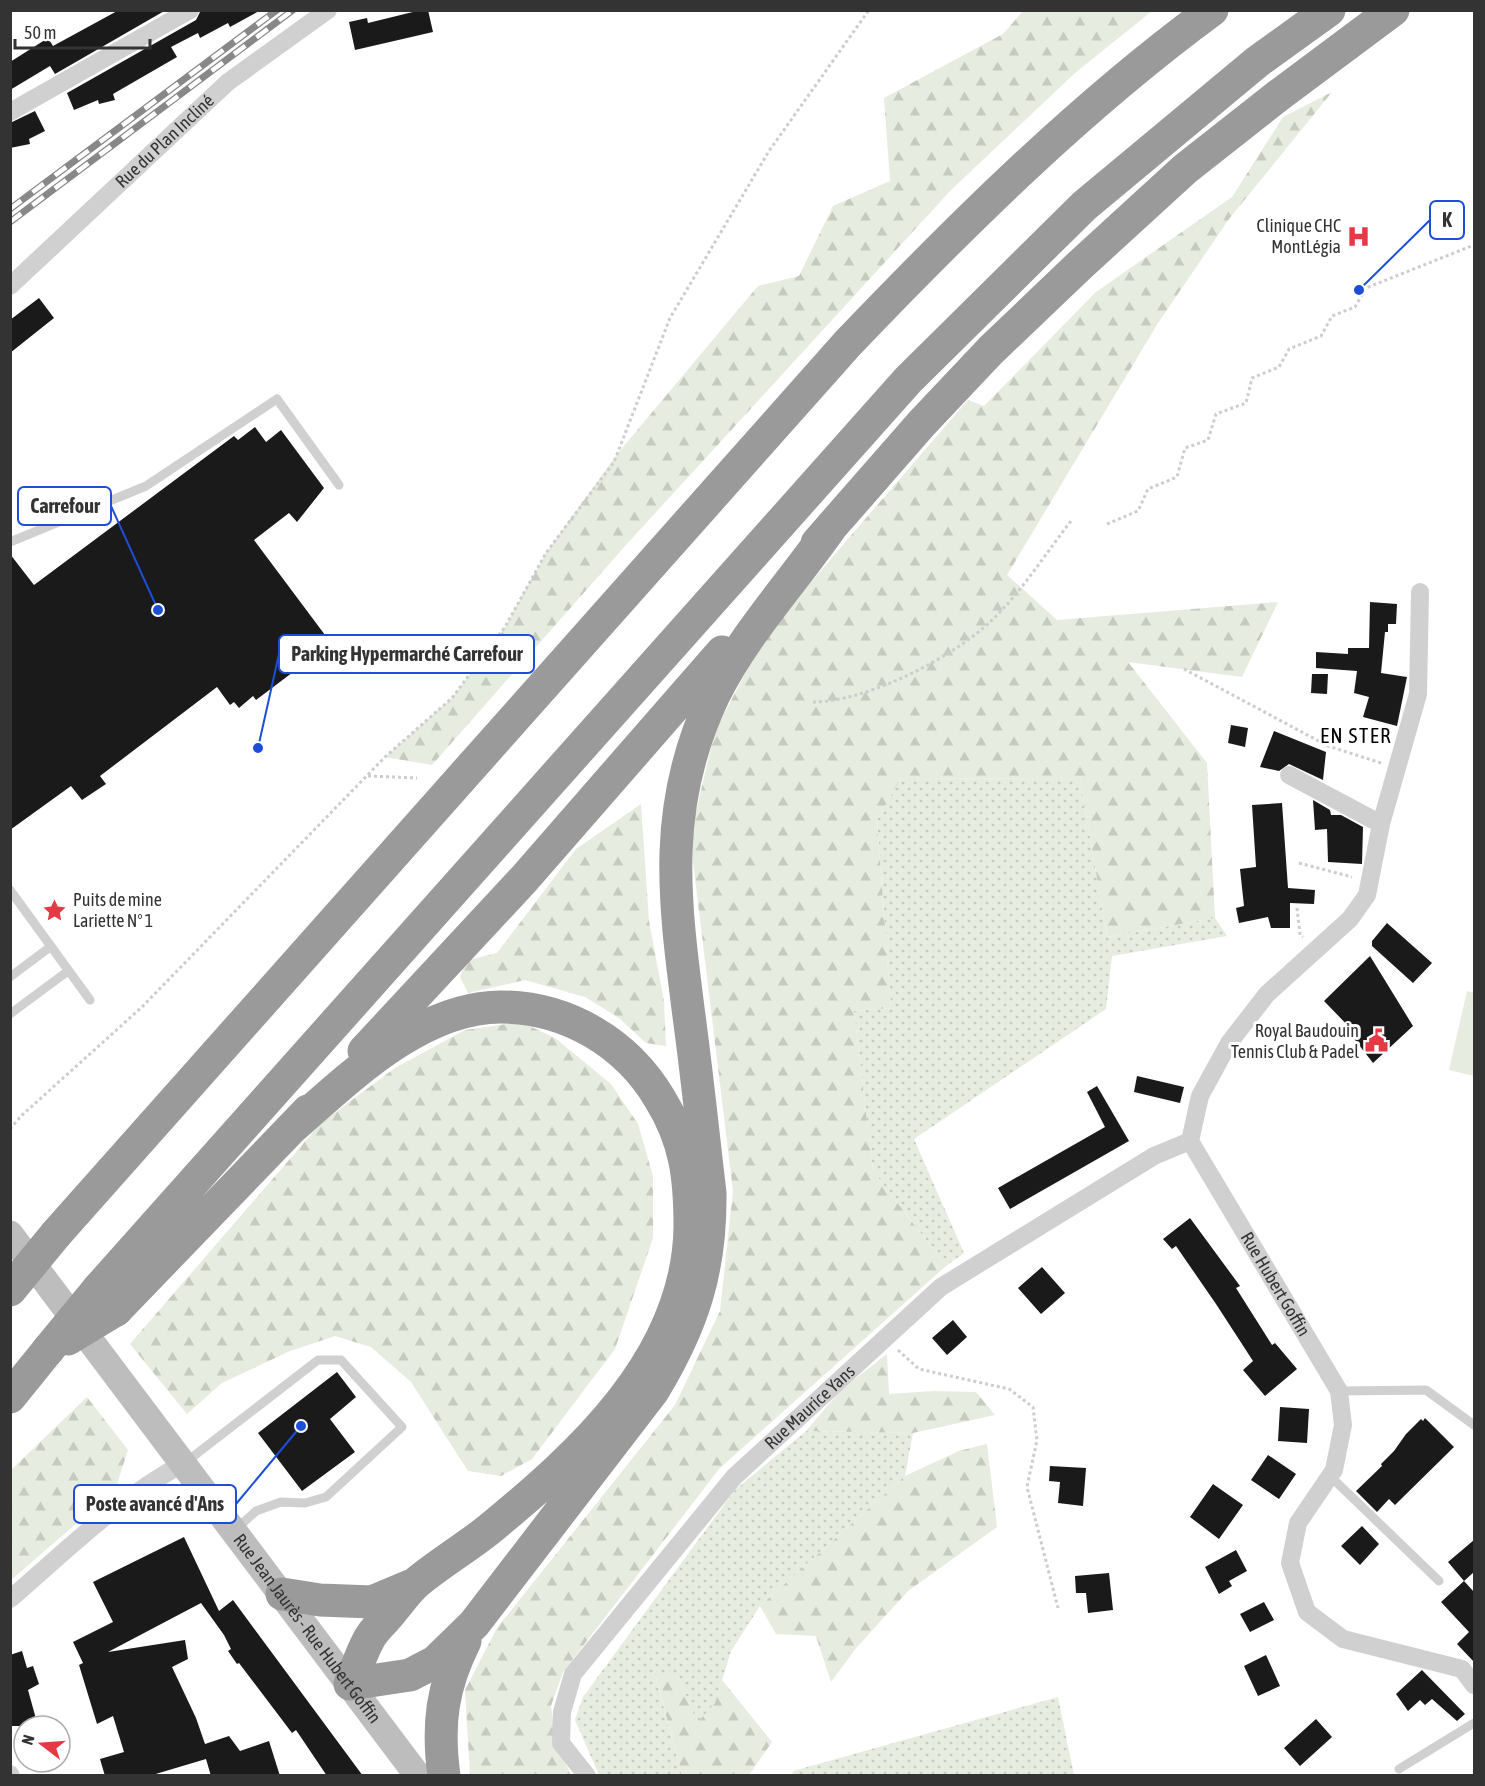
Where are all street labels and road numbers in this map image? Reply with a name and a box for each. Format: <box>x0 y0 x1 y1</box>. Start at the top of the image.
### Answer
street label: Rue du Plan Incliné <box>111 90 218 192</box>
street label: Rue Hubert Goffin <box>1237 1228 1315 1340</box>
street label: Rue Maurice Yans <box>760 1360 859 1454</box>
street label: Rue Jean Jaurès - Rue Hubert Goffin <box>229 1529 386 1727</box>

